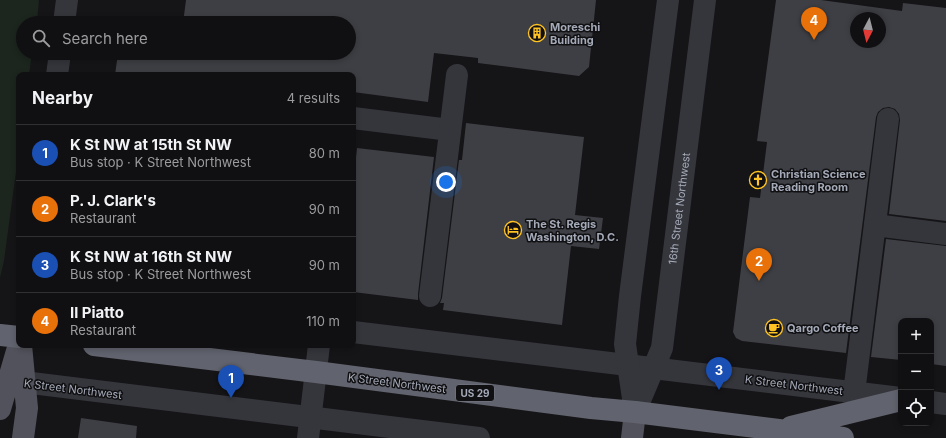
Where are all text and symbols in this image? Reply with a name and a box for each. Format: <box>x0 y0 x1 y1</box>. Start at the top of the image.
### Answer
pin: 4 <box>801 7 827 40</box>
north arrow <box>850 12 886 48</box>
search box <box>16 16 356 60</box>
place label: Moreschi Building <box>550 20 600 47</box>
building icon: Moreschi Building <box>527 23 547 43</box>
icon: search <box>30 27 52 49</box>
text: Search here <box>62 29 148 48</box>
text: Nearby <box>32 88 93 108</box>
text: 4 results <box>287 90 340 106</box>
text: K St NW at 15th St NW <box>70 135 232 154</box>
text: 1 <box>42 145 48 161</box>
text: 80 m <box>309 145 340 161</box>
street label: 16th Street Northwest <box>665 151 693 265</box>
text: Bus stop · K Street Northwest <box>70 154 251 170</box>
place label: Christian Science Reading Room <box>771 167 866 194</box>
church icon: Christian Science Reading Room <box>748 170 768 190</box>
your location <box>436 172 456 192</box>
text: P. J. Clark's <box>70 191 156 210</box>
text: 2 <box>41 201 49 217</box>
text: 90 m <box>309 201 340 217</box>
text: Restaurant <box>70 210 136 226</box>
place label: The St. Regis Washington, D.C. <box>526 217 619 244</box>
hotel icon: The St. Regis Washington, D.C. <box>503 220 523 240</box>
text: K St NW at 16th St NW <box>70 247 232 266</box>
pin: 2 <box>746 248 772 281</box>
text: 3 <box>41 257 49 273</box>
text: 90 m <box>309 257 340 273</box>
text: Bus stop · K Street Northwest <box>70 266 251 282</box>
text: Il Piatto <box>70 303 124 322</box>
text: 4 <box>41 313 49 329</box>
text: 110 m <box>306 313 340 329</box>
cafe icon: Qargo Coffee <box>764 318 784 338</box>
map controls <box>898 318 934 426</box>
button: + <box>898 318 934 354</box>
place label: Qargo Coffee <box>787 321 859 335</box>
text: Restaurant <box>70 322 136 338</box>
button: − <box>898 354 934 390</box>
pin: 3 <box>706 357 732 390</box>
pin: 1 <box>218 365 244 398</box>
street label: K Street Northwest <box>347 370 447 396</box>
street label: K Street Northwest <box>744 372 844 398</box>
street label: K Street Northwest <box>23 376 123 402</box>
road number: US 29 <box>456 385 494 401</box>
button: locate <box>898 390 934 426</box>

